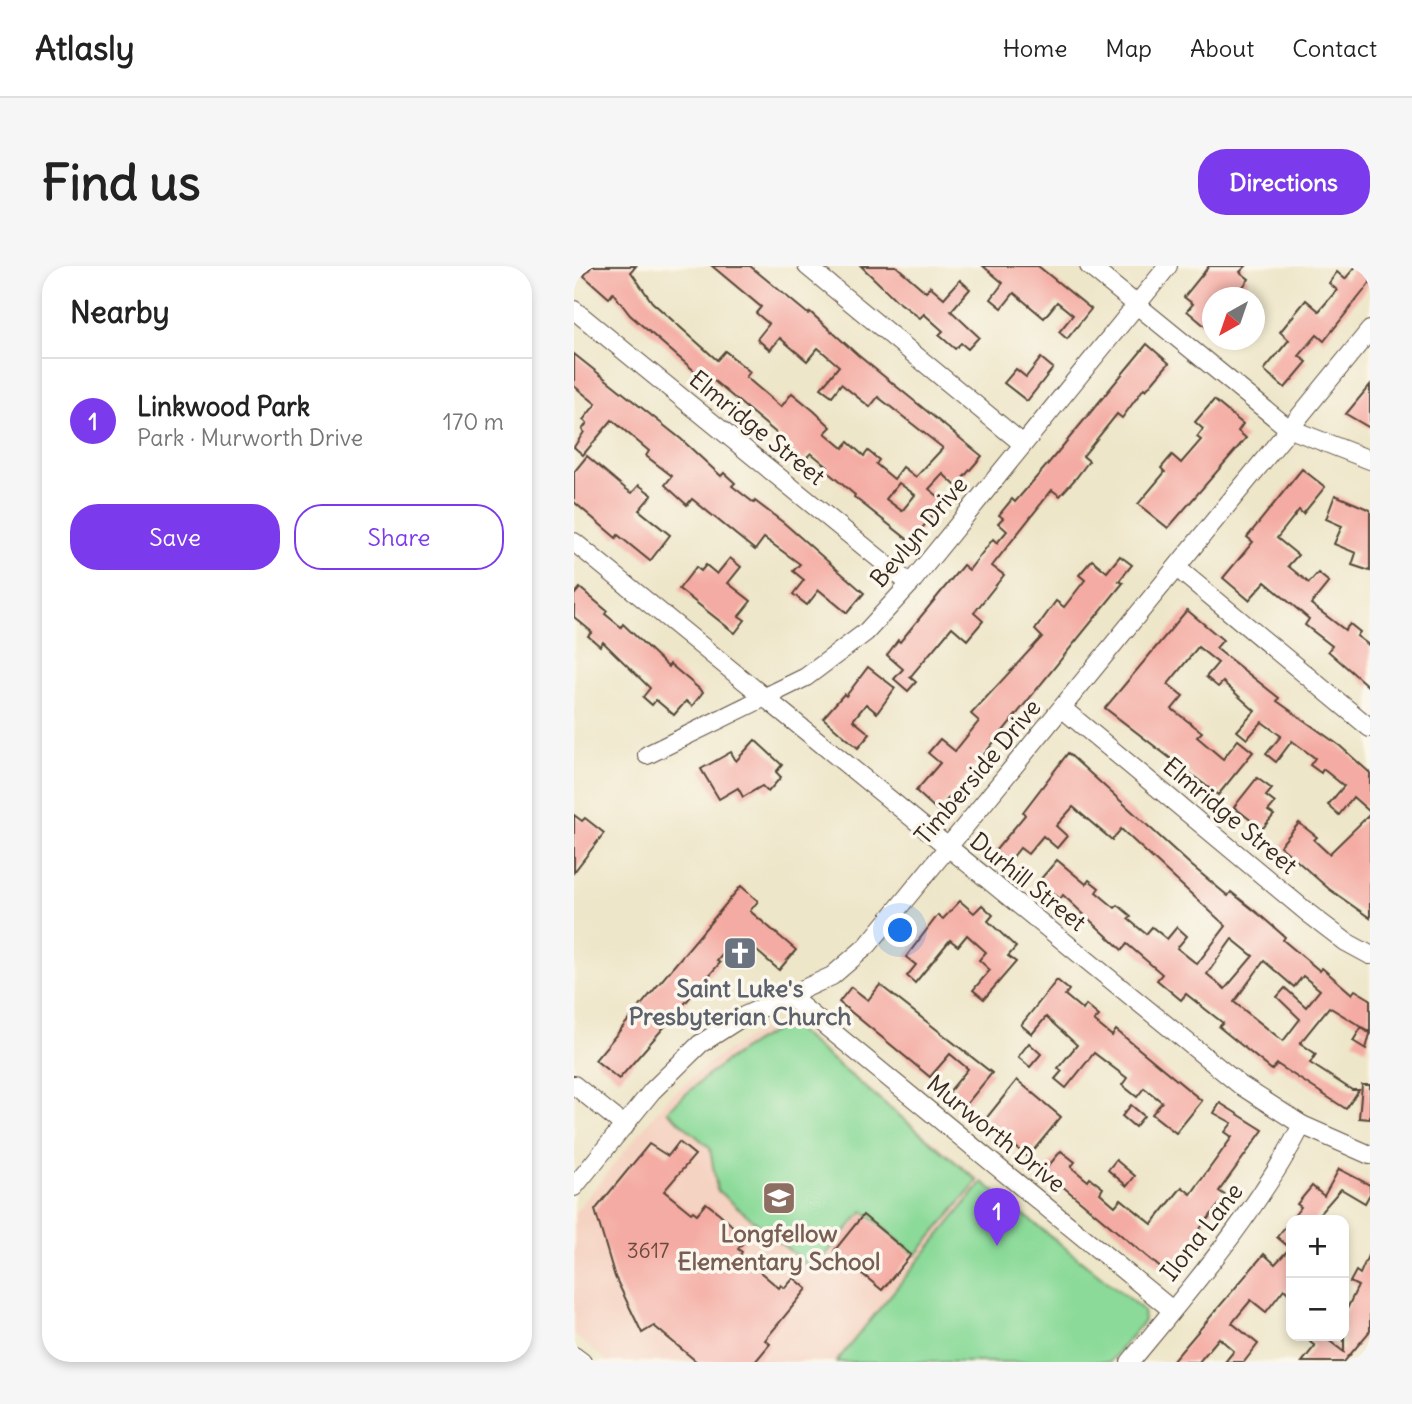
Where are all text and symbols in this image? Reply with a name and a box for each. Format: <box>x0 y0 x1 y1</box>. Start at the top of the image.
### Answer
text: Atlasly <box>35 27 134 69</box>
text: Home <box>1003 33 1067 63</box>
text: Map <box>1105 33 1152 63</box>
text: About <box>1190 33 1254 63</box>
text: Contact <box>1292 33 1377 63</box>
button: Directions <box>1198 149 1370 215</box>
text: Find us <box>42 152 200 213</box>
north arrow <box>1202 287 1265 350</box>
text: Nearby <box>70 293 170 331</box>
street label: Elmridge Street <box>684 363 832 491</box>
text: Linkwood Park <box>137 390 310 423</box>
text: 1 <box>88 407 98 436</box>
text: 170 m <box>443 407 504 436</box>
text: Park · Murworth Drive <box>137 423 363 452</box>
street label: Bevlyn Drive <box>863 470 973 593</box>
button: Save <box>70 504 280 570</box>
button: Share <box>294 504 504 570</box>
street label: Timberside Drive <box>908 693 1047 850</box>
street label: Elmridge Street <box>1157 750 1304 880</box>
street label: Durhill Street <box>965 825 1093 937</box>
your location <box>883 913 917 947</box>
church icon: Saint Luke's Presbyterian Church <box>721 934 759 972</box>
place label: Saint Luke's Presbyterian Church <box>629 973 851 1031</box>
street label: Murworth Drive <box>921 1068 1072 1198</box>
street label: Ilona Lane <box>1154 1176 1249 1286</box>
school or university icon: Longfellow Elementary School <box>760 1179 798 1217</box>
pin: 1 <box>974 1188 1020 1246</box>
map controls <box>1286 1215 1349 1341</box>
button: + <box>1286 1215 1349 1278</box>
place label: Longfellow Elementary School <box>678 1218 880 1276</box>
house number: 3617 <box>627 1237 669 1264</box>
button: − <box>1286 1278 1349 1341</box>

